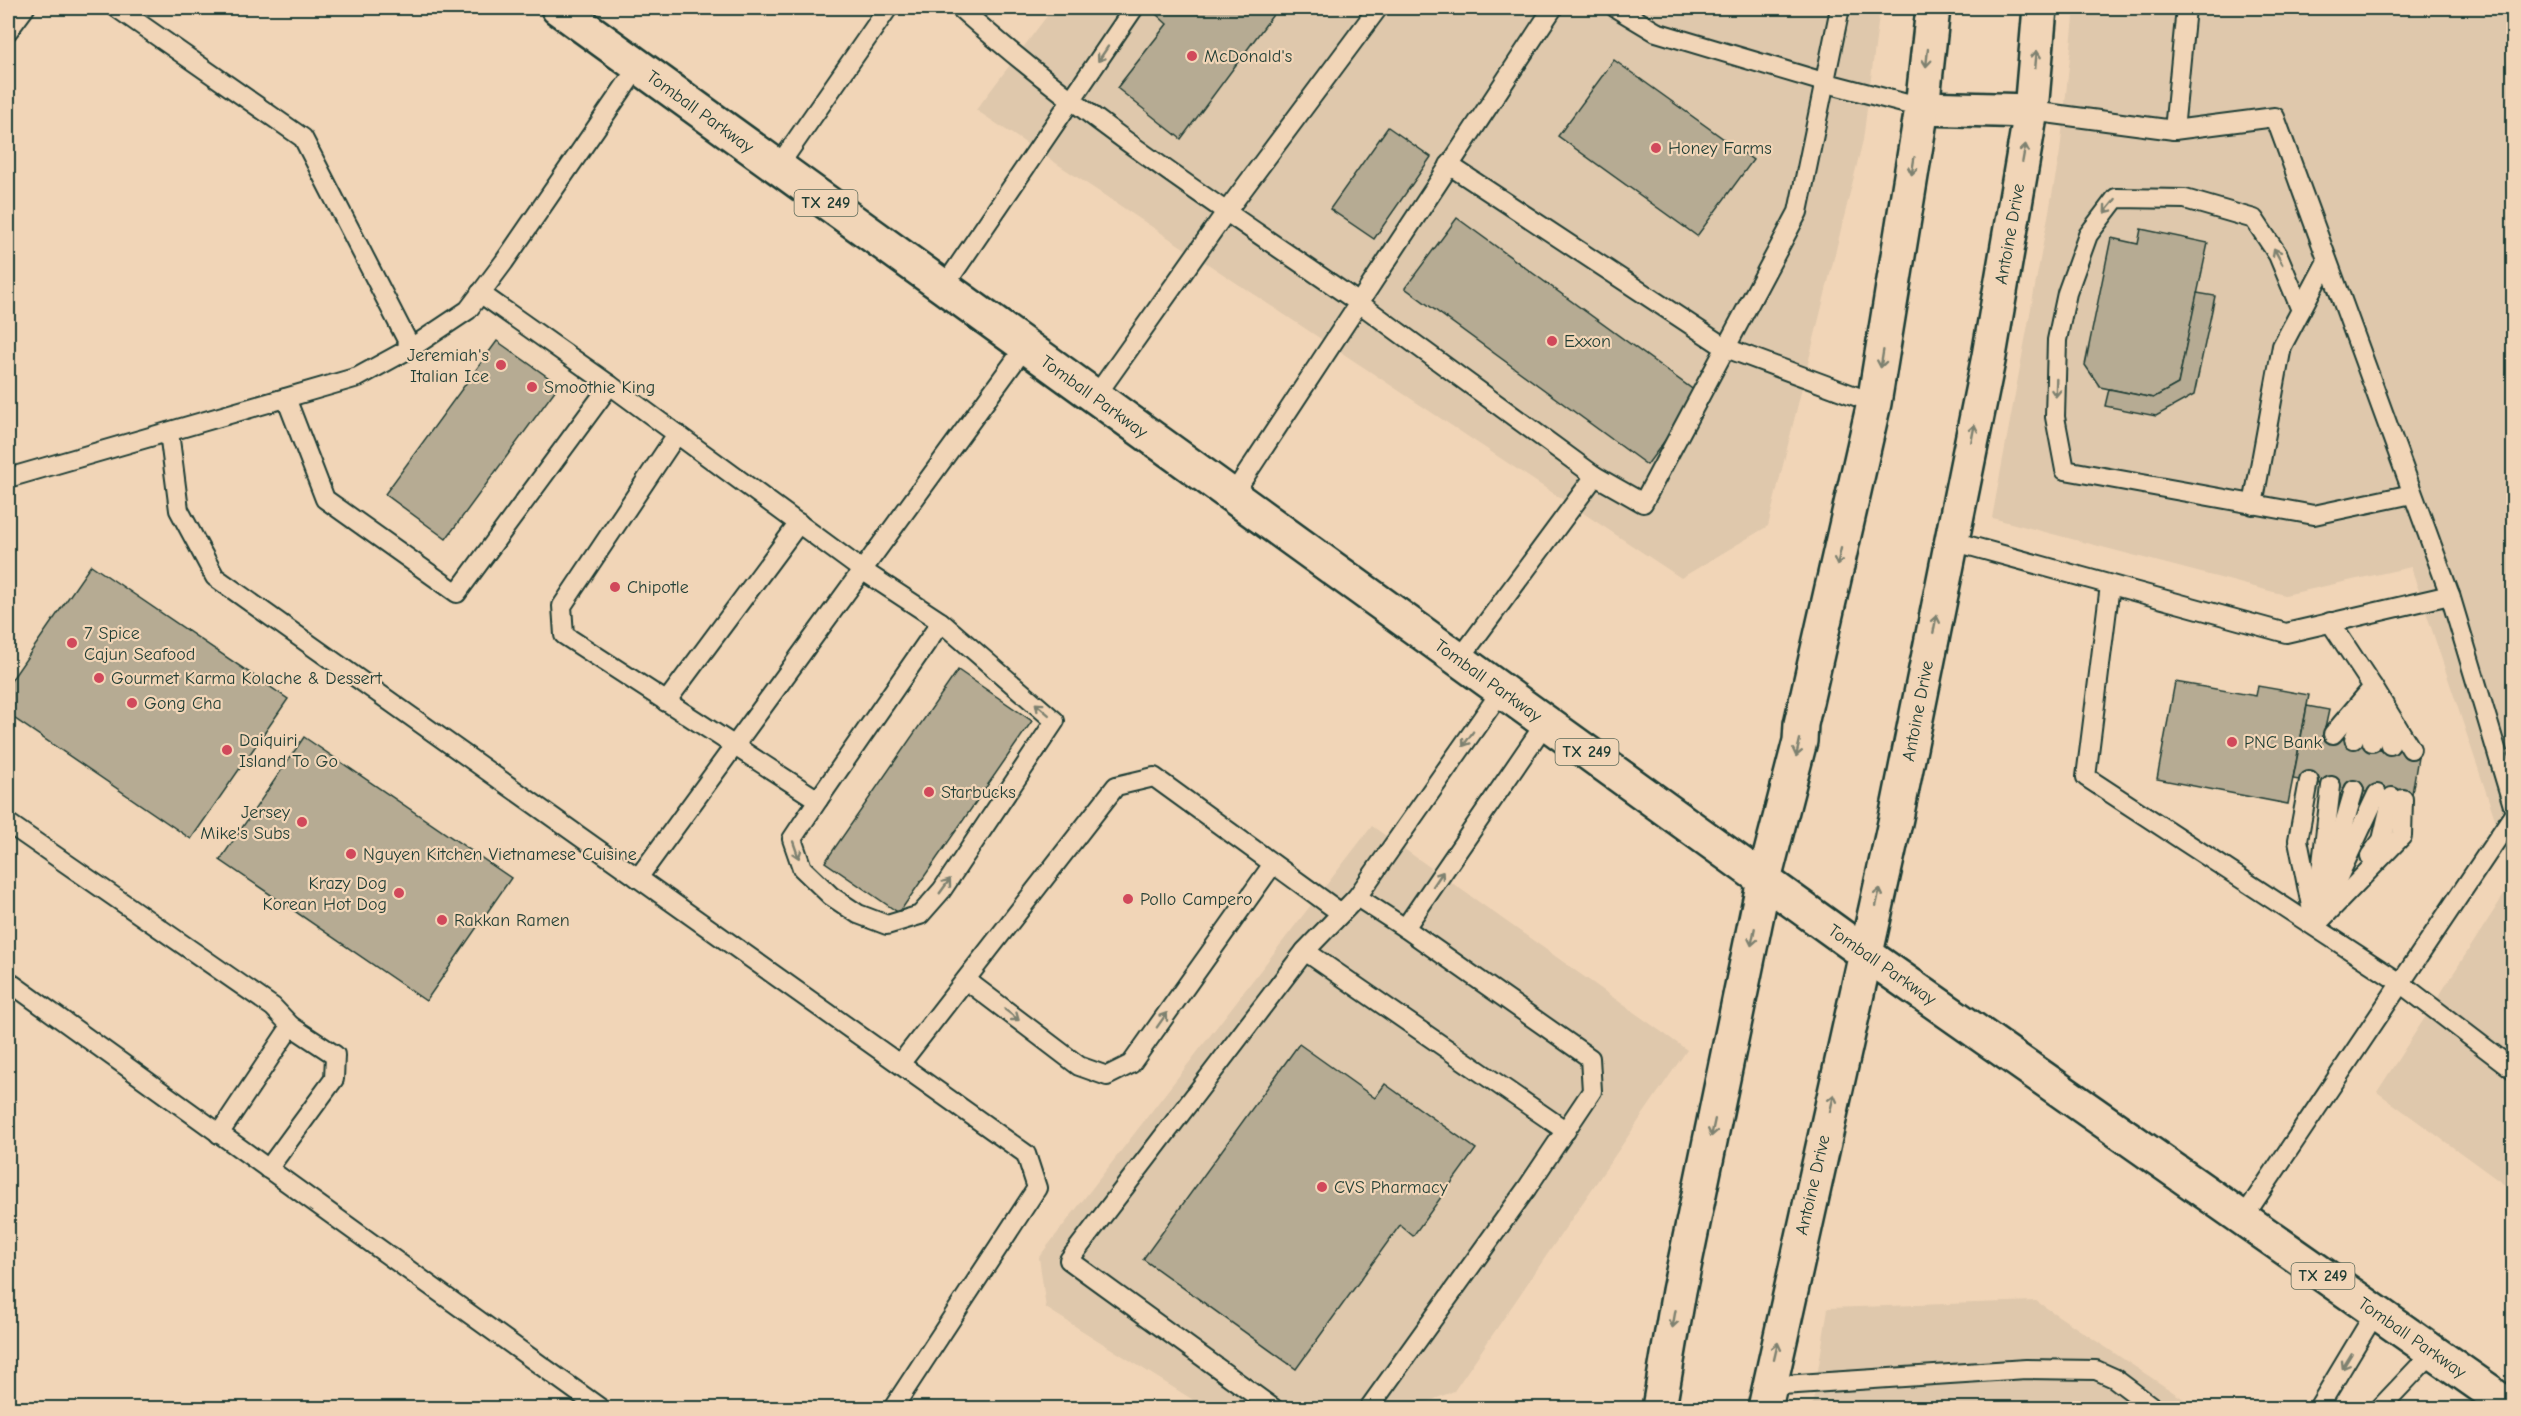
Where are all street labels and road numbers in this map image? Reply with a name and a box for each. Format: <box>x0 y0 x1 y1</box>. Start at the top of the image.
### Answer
street label: Tomball Parkway <box>642 66 758 158</box>
street label: Antoine Drive <box>1991 182 2029 286</box>
road number: TX 249 <box>794 190 858 216</box>
street label: Tomball Parkway <box>1036 351 1152 443</box>
street label: Tomball Parkway <box>1430 635 1546 727</box>
street label: Antoine Drive <box>1898 659 1938 763</box>
road number: TX 249 <box>1556 739 1618 765</box>
street label: Tomball Parkway <box>1824 920 1941 1011</box>
street label: Antoine Drive <box>1791 1133 1835 1237</box>
road number: TX 249 <box>2292 1263 2354 1289</box>
street label: Tomball Parkway <box>2354 1293 2471 1384</box>

